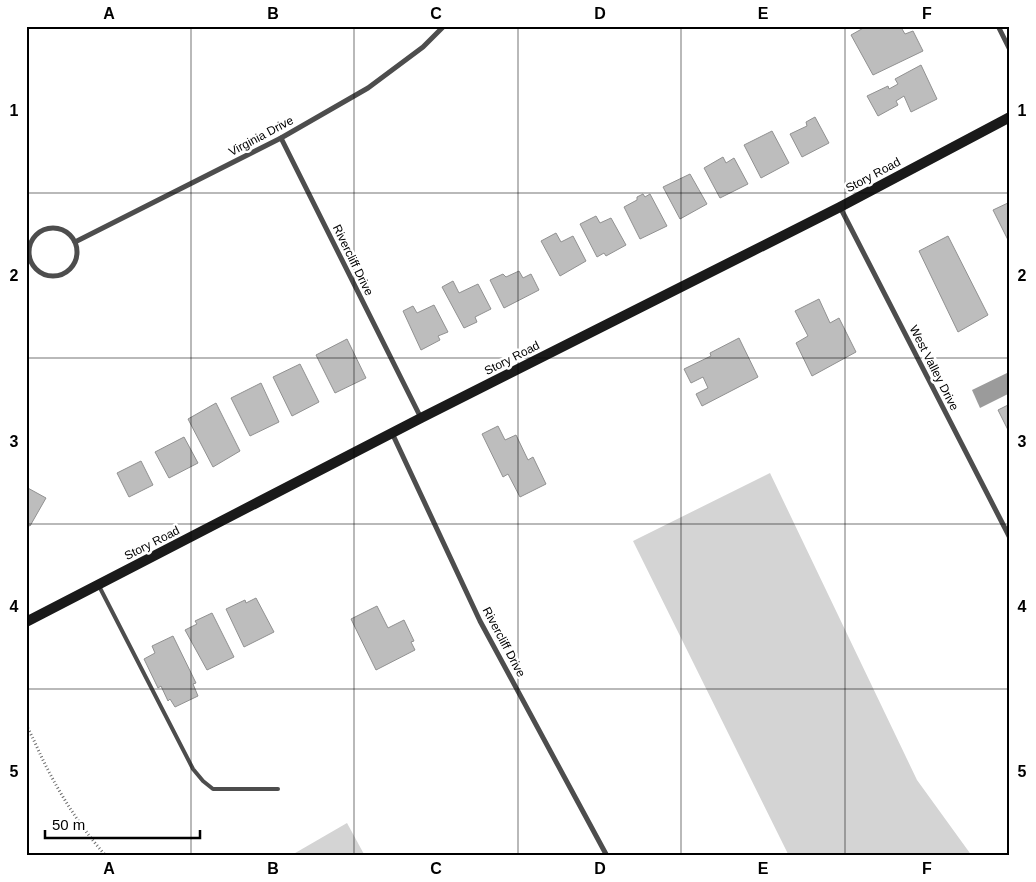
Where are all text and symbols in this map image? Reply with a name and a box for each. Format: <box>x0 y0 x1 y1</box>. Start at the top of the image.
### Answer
text: A <box>103 5 115 22</box>
text: B <box>267 5 279 22</box>
text: C <box>430 5 442 22</box>
text: D <box>594 5 606 22</box>
text: E <box>758 5 769 22</box>
text: F <box>922 5 932 22</box>
text: 1 <box>10 102 19 119</box>
text: 1 <box>1018 102 1027 119</box>
street label: Virginia Drive <box>226 113 296 159</box>
street label: Story Road <box>843 155 903 195</box>
street label: Rivercliff Drive <box>330 222 376 298</box>
text: 2 <box>10 267 19 284</box>
text: 2 <box>1018 267 1027 284</box>
street label: West Valley Drive <box>907 323 962 413</box>
street label: Story Road <box>482 338 542 378</box>
text: 3 <box>10 433 19 450</box>
text: 3 <box>1018 433 1027 450</box>
street label: Story Road <box>122 523 182 563</box>
text: 4 <box>10 598 19 615</box>
text: 4 <box>1018 598 1027 615</box>
street label: Rivercliff Drive <box>480 605 528 680</box>
text: 5 <box>10 763 19 780</box>
text: 5 <box>1018 763 1027 780</box>
scale bar <box>45 807 200 839</box>
text: 50 m <box>52 816 85 833</box>
text: A <box>103 860 115 877</box>
text: B <box>267 860 279 877</box>
text: C <box>430 860 442 877</box>
text: D <box>594 860 606 877</box>
text: E <box>758 860 769 877</box>
text: F <box>922 860 932 877</box>

